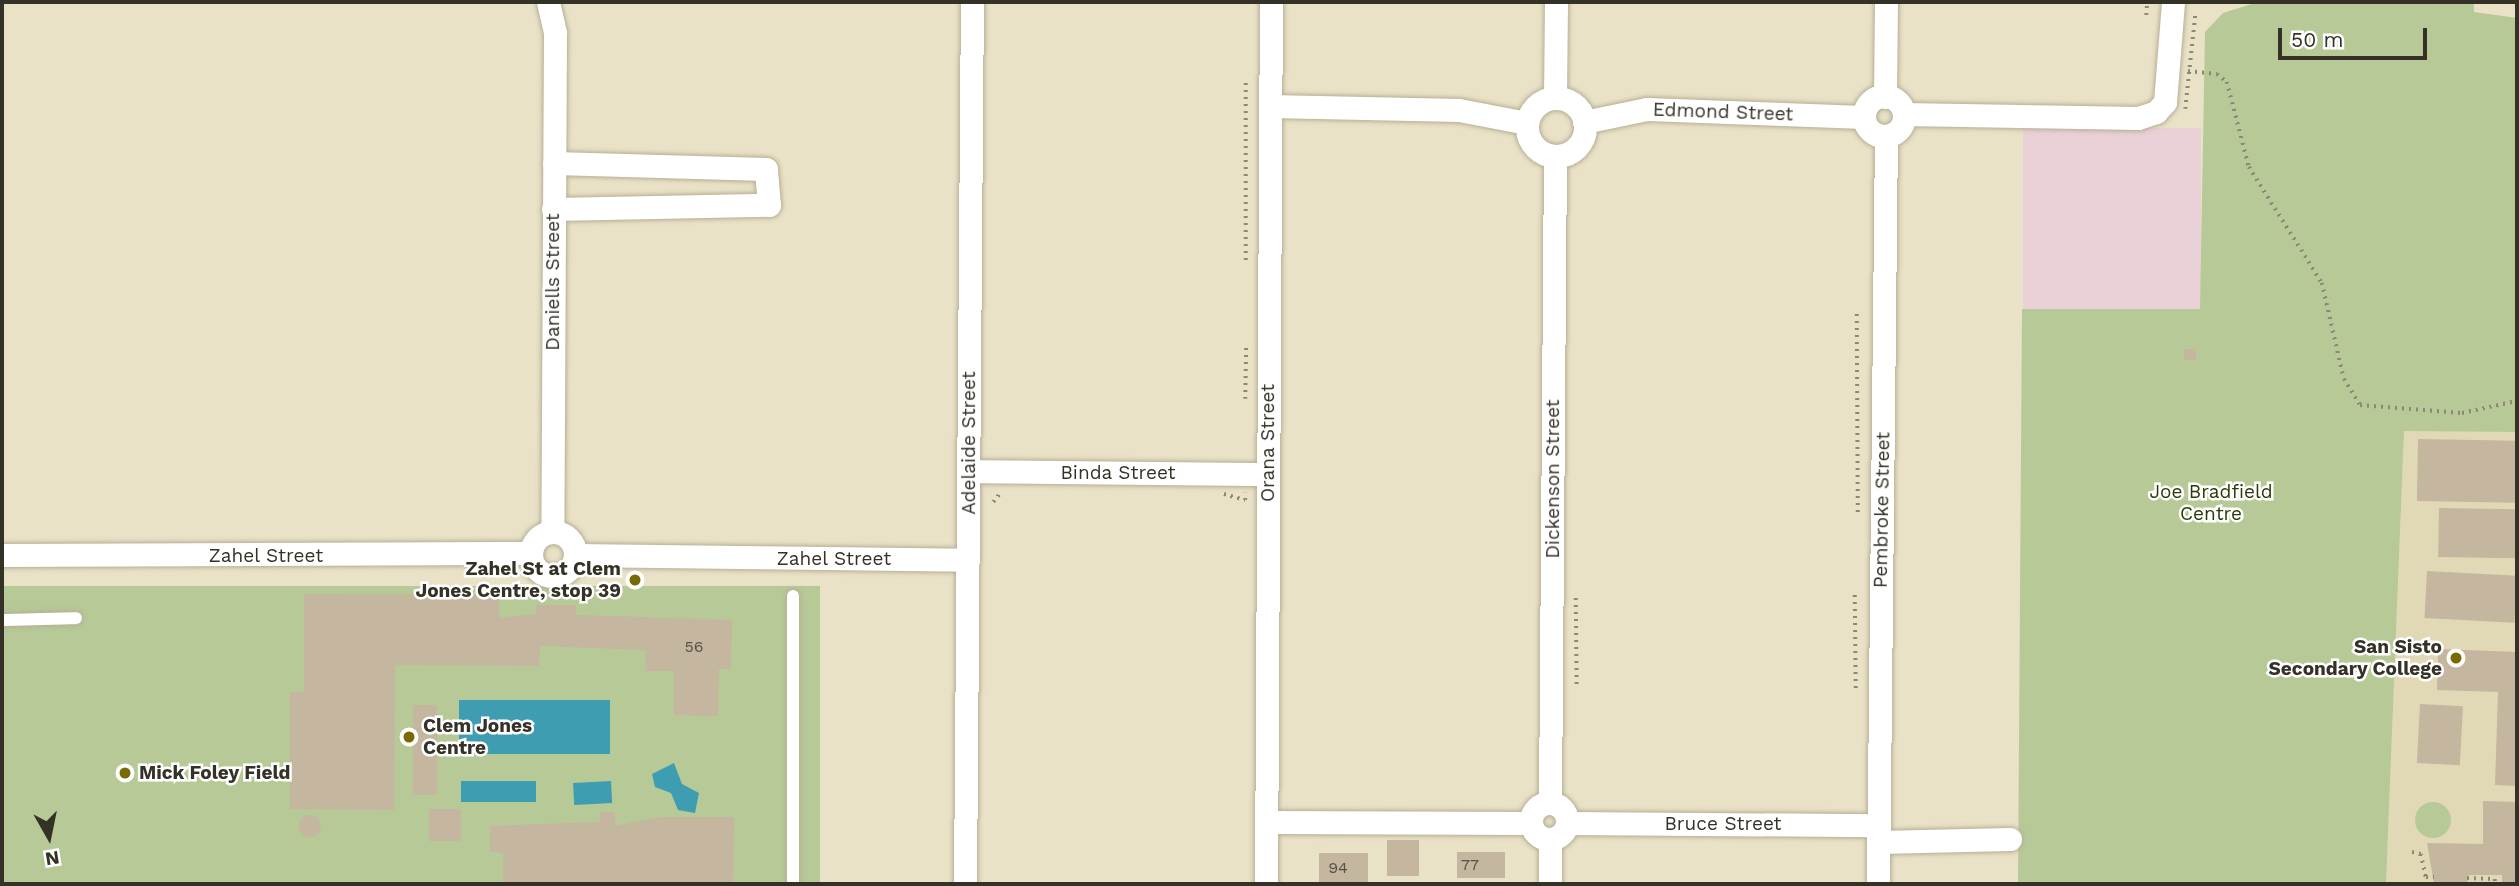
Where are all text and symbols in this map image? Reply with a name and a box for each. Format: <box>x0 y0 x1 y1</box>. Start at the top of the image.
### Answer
scale bar <box>2281 14 2430 58</box>
text: 50 m <box>2291 27 2343 52</box>
street label: Edmond Street <box>1652 98 1794 126</box>
street label: Daniells Street <box>542 213 564 351</box>
street label: Adelaide Street <box>958 371 980 515</box>
street label: Orana Street <box>1257 384 1279 502</box>
street label: Dickenson Street <box>1542 399 1564 559</box>
street label: Pembroke Street <box>1869 432 1895 588</box>
street label: Binda Street <box>1060 462 1176 484</box>
park label: Joe Bradfield Centre <box>2149 481 2273 525</box>
street label: Zahel Street <box>209 545 323 567</box>
street label: Zahel Street <box>777 548 891 570</box>
place label: Zahel St at Clem Jones Centre, stop 39 <box>416 558 621 602</box>
marker: Zahel St at Clem Jones Centre, stop 39 <box>627 572 643 588</box>
place label: San Sisto Secondary College <box>2268 636 2442 680</box>
house number: 56 <box>684 637 704 657</box>
marker: San Sisto Secondary College <box>2448 650 2464 666</box>
place label: Clem Jones Centre <box>423 715 532 759</box>
marker: Clem Jones Centre <box>401 729 417 745</box>
place label: Mick Foley Field <box>139 762 291 784</box>
marker: Mick Foley Field <box>117 765 133 781</box>
north arrow <box>14 802 84 872</box>
street label: Bruce Street <box>1664 813 1782 835</box>
text: N <box>44 846 61 871</box>
house number: 77 <box>1461 855 1479 875</box>
house number: 94 <box>1328 858 1348 878</box>

